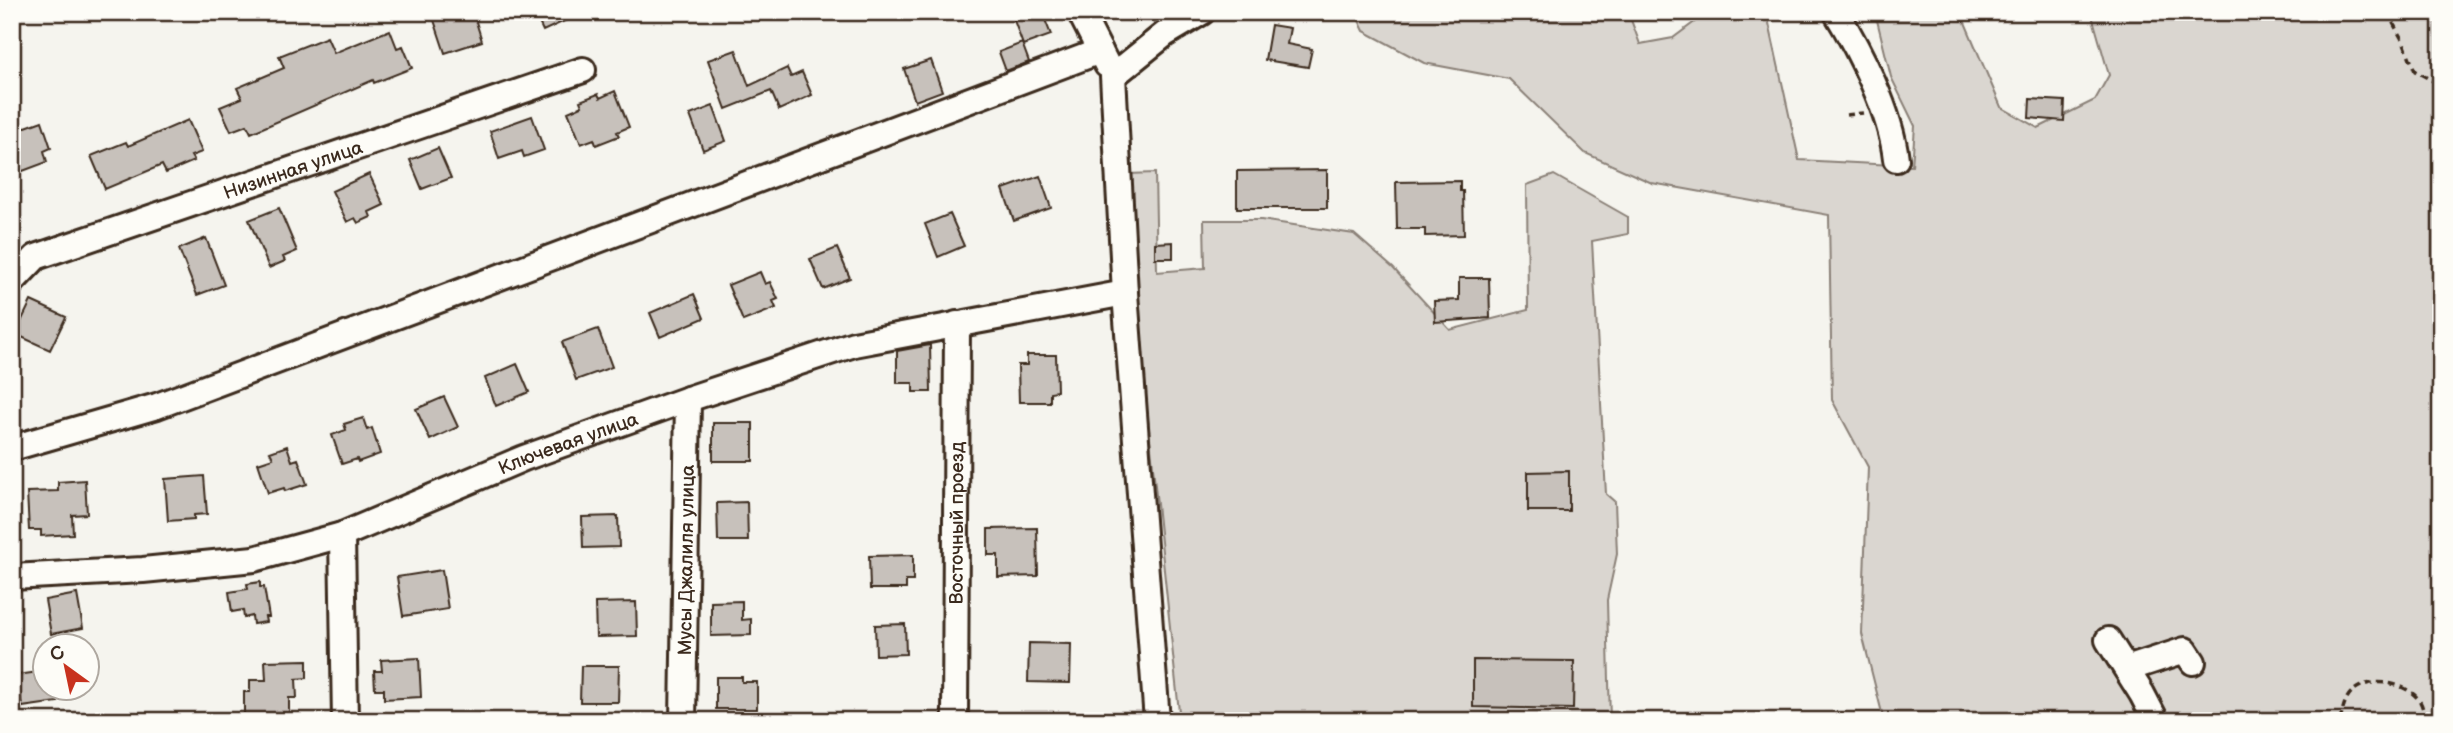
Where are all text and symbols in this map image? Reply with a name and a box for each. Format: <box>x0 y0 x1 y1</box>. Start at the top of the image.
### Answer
street label: Низинная улица <box>221 136 366 205</box>
street label: Ключевая улица <box>495 408 641 481</box>
street label: Восточный проезд <box>946 441 969 605</box>
street label: Мусы Джалиля улица <box>674 464 700 656</box>
north arrow <box>32 632 102 702</box>
text: С <box>46 641 69 667</box>

